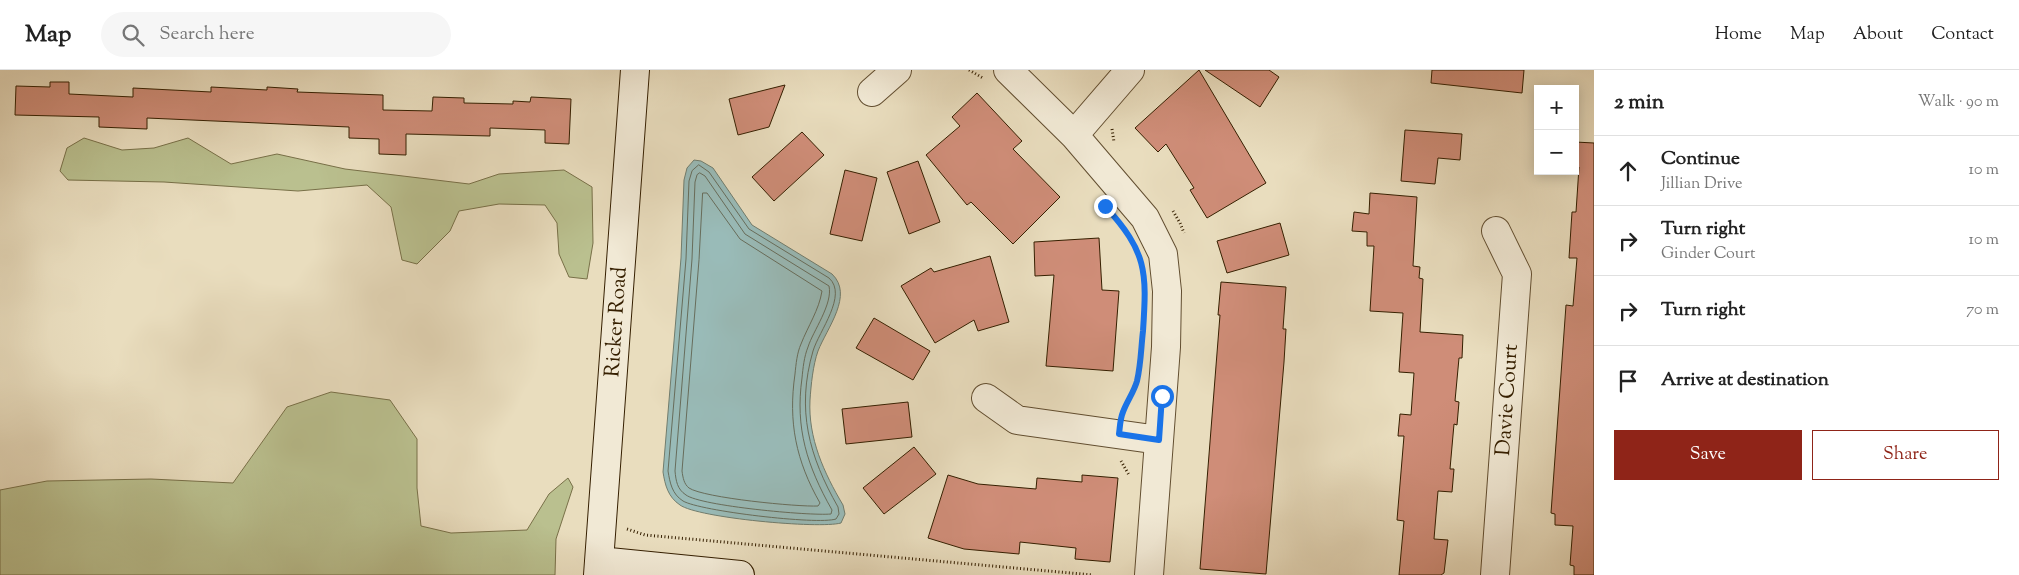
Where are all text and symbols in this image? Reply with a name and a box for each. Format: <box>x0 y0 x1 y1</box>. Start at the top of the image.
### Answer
search box <box>101 12 451 57</box>
text: Map <box>25 18 71 52</box>
icon: search <box>119 21 147 49</box>
text: Search here <box>159 21 255 48</box>
text: Home <box>1715 22 1762 48</box>
text: Map <box>1790 22 1825 48</box>
text: About <box>1853 22 1903 48</box>
text: Contact <box>1931 22 1994 48</box>
map controls <box>1534 85 1579 175</box>
button: + <box>1534 85 1579 130</box>
text: 2 min <box>1614 88 1664 118</box>
text: Walk · 90 m <box>1918 91 1999 114</box>
button: − <box>1534 130 1579 175</box>
text: Continue <box>1661 146 1740 173</box>
icon: ahead <box>1614 157 1642 185</box>
text: 10 m <box>1969 159 1999 182</box>
text: Jillian Drive <box>1661 173 1742 196</box>
route end <box>1094 195 1117 218</box>
text: Turn right <box>1661 216 1745 243</box>
icon: right <box>1614 227 1642 255</box>
text: 10 m <box>1969 229 1999 252</box>
text: Ginder Court <box>1661 243 1756 266</box>
street label: Ricker Road <box>598 266 636 378</box>
icon: right <box>1614 297 1642 325</box>
text: Turn right <box>1661 297 1745 324</box>
text: 70 m <box>1966 299 1999 322</box>
street label: Davie Court <box>1489 343 1527 457</box>
icon: arrive <box>1614 367 1642 395</box>
text: Arrive at destination <box>1661 367 1829 394</box>
route start <box>1151 385 1174 408</box>
button: Save <box>1614 430 1802 480</box>
button: Share <box>1812 430 1999 480</box>

